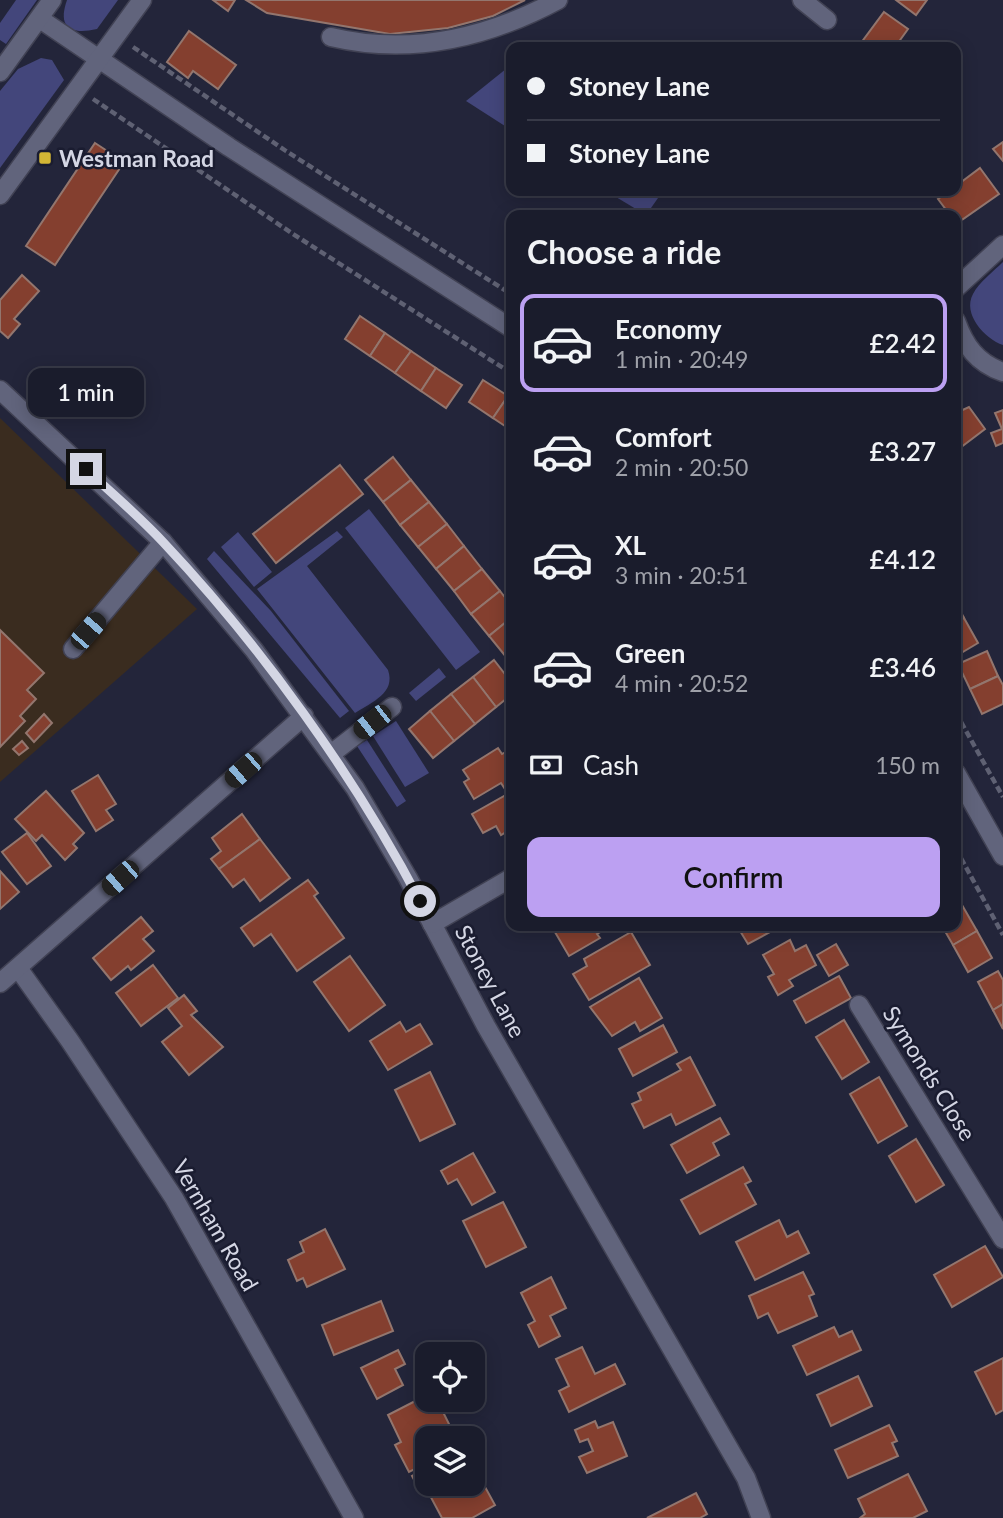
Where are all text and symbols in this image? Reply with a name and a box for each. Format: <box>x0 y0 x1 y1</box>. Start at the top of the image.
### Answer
text: Stoney Lane <box>569 70 710 102</box>
text: Stoney Lane <box>569 137 710 169</box>
place label: Westman Road <box>59 144 214 172</box>
marker: Westman Road <box>37 150 53 166</box>
text: Choose a ride <box>527 232 721 271</box>
icon: car <box>531 312 594 375</box>
text: Economy <box>615 313 721 345</box>
text: £2.42 <box>870 327 936 359</box>
text: 1 min · 20:49 <box>615 345 748 373</box>
callout: 1 min <box>28 368 144 416</box>
text: 1 min <box>58 378 114 406</box>
icon: car <box>531 420 594 483</box>
text: Comfort <box>615 421 712 453</box>
text: £3.27 <box>870 435 936 467</box>
route end <box>70 453 102 485</box>
text: 2 min · 20:50 <box>615 453 748 481</box>
icon: car <box>531 528 594 591</box>
text: XL <box>615 529 646 561</box>
text: £4.12 <box>870 543 936 575</box>
text: 3 min · 20:51 <box>615 561 748 589</box>
car <box>67 608 110 654</box>
icon: car <box>531 636 594 699</box>
text: Green <box>615 637 685 669</box>
text: £3.46 <box>870 651 936 683</box>
text: 4 min · 20:52 <box>615 669 748 697</box>
car <box>349 701 396 743</box>
icon: cash <box>527 746 565 784</box>
car <box>221 748 266 792</box>
text: Cash <box>583 749 639 781</box>
text: 150 m <box>875 751 940 779</box>
button: Confirm <box>527 837 940 917</box>
car <box>98 856 143 900</box>
route start <box>404 885 436 917</box>
street label: Stoney Lane <box>450 920 532 1042</box>
street label: Symonds Close <box>878 1001 982 1145</box>
street label: Vernham Road <box>167 1154 265 1296</box>
map controls <box>415 1342 485 1496</box>
button: locate <box>415 1342 485 1412</box>
button: layers <box>415 1426 485 1496</box>

